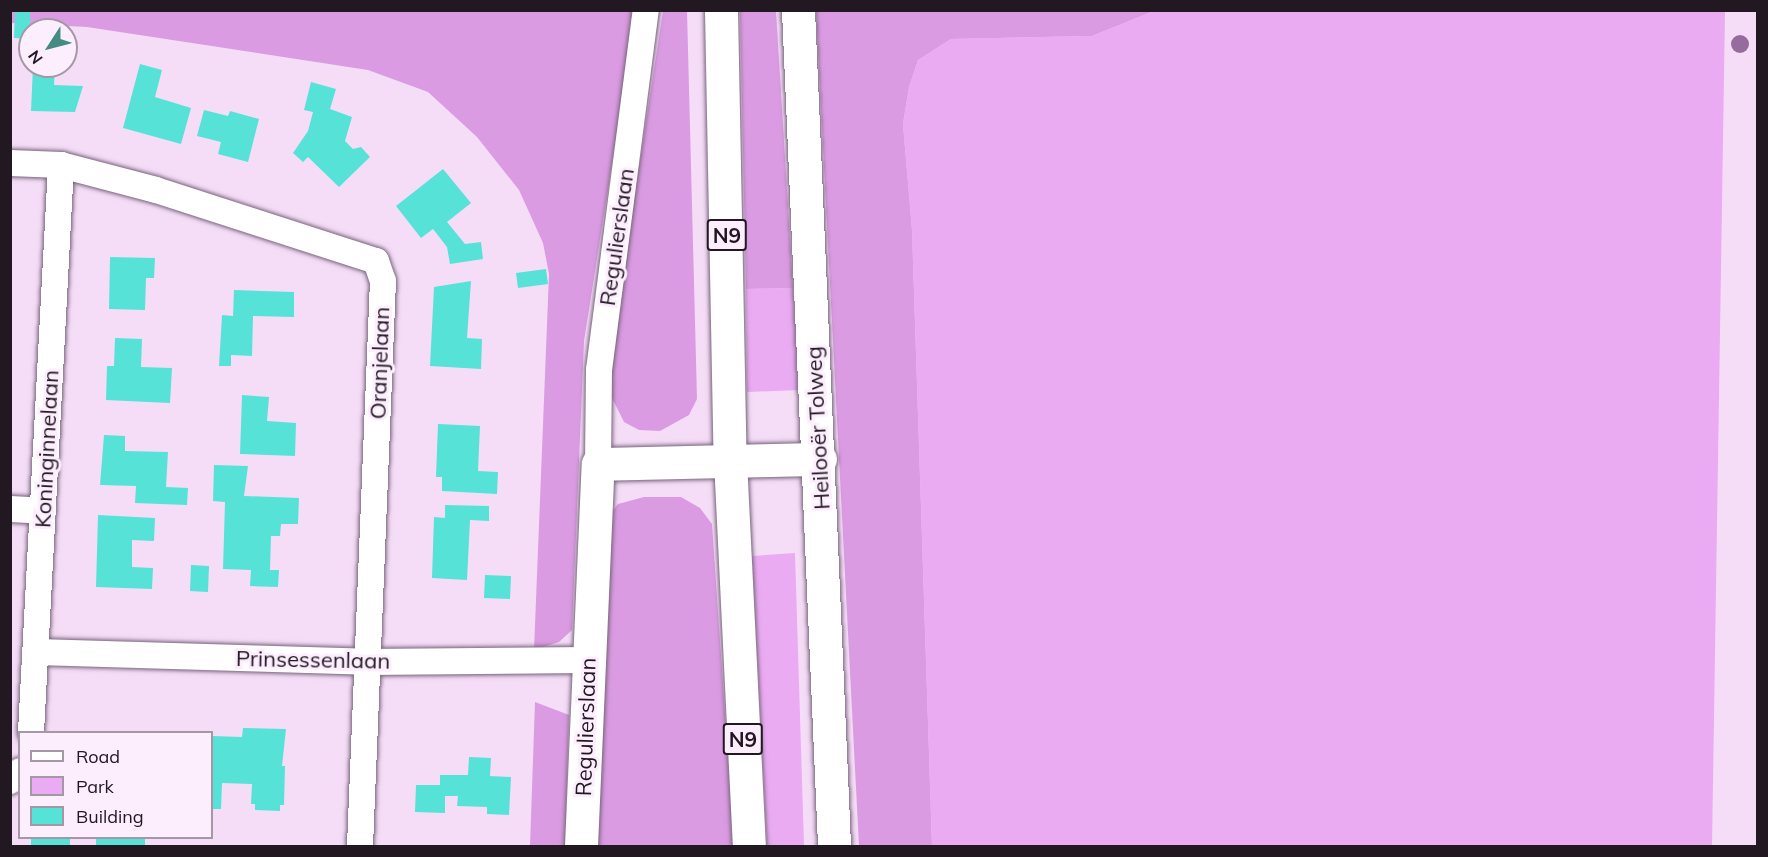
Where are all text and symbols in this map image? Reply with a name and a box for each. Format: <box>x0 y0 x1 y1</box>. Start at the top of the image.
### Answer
north arrow <box>18 18 78 78</box>
text: N <box>23 47 47 68</box>
street label: Regulierslaan <box>594 167 640 307</box>
road number: N9 <box>706 217 748 253</box>
street label: Oranjelaan <box>365 306 395 420</box>
street label: Heilooër Tolweg <box>801 346 835 510</box>
street label: Koninginnelaan <box>30 369 64 529</box>
street label: Prinsessenlaan <box>236 645 390 675</box>
street label: Regulierslaan <box>570 657 602 797</box>
road number: N9 <box>722 721 764 757</box>
legend <box>18 731 213 839</box>
text: Road <box>76 745 120 768</box>
text: Park <box>76 775 114 798</box>
text: Building <box>76 805 144 828</box>

